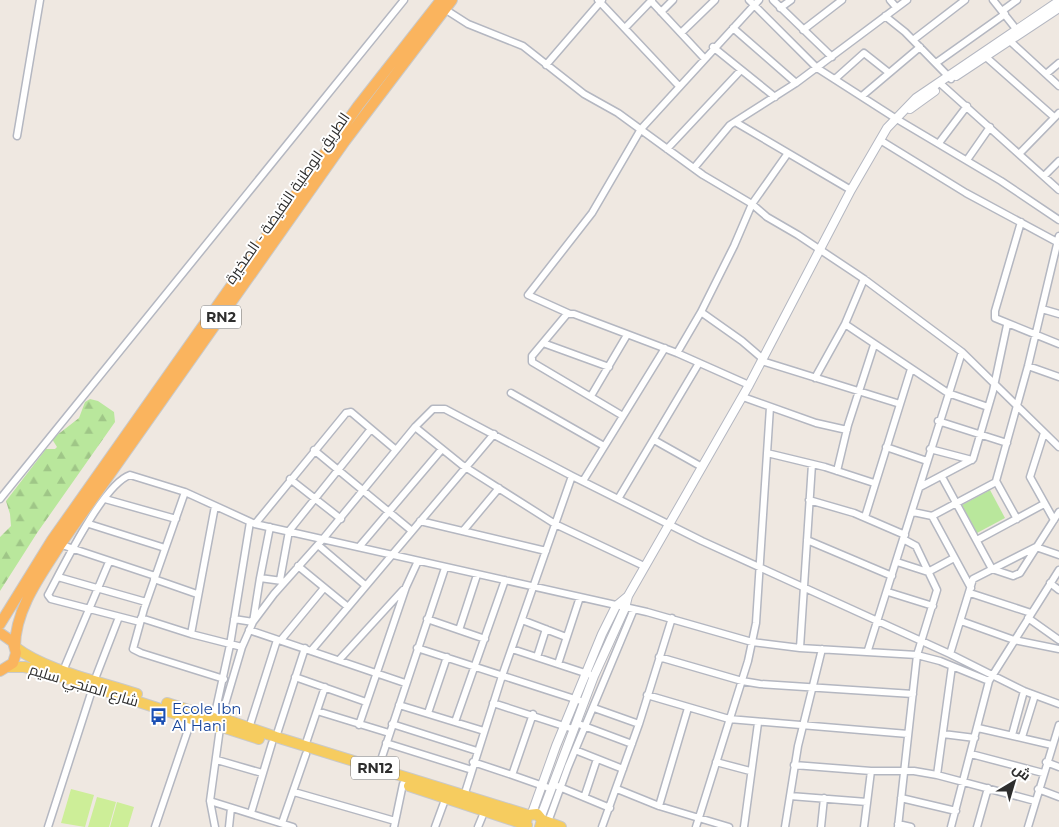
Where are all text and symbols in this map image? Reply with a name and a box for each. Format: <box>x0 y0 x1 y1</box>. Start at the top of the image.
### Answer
street label: الطريق الوطنية النفيضة - الصخيرة <box>220 109 354 288</box>
road number: RN2 <box>201 306 241 328</box>
street label: شارع المنجي سليم <box>26 659 141 714</box>
place label: Ecole Ibn Al Hani <box>172 699 242 735</box>
bus stop icon: Ecole Ibn Al Hani <box>148 707 168 727</box>
road number: RN12 <box>351 756 399 780</box>
north arrow <box>989 757 1039 807</box>
text: ش <box>1009 759 1035 784</box>

